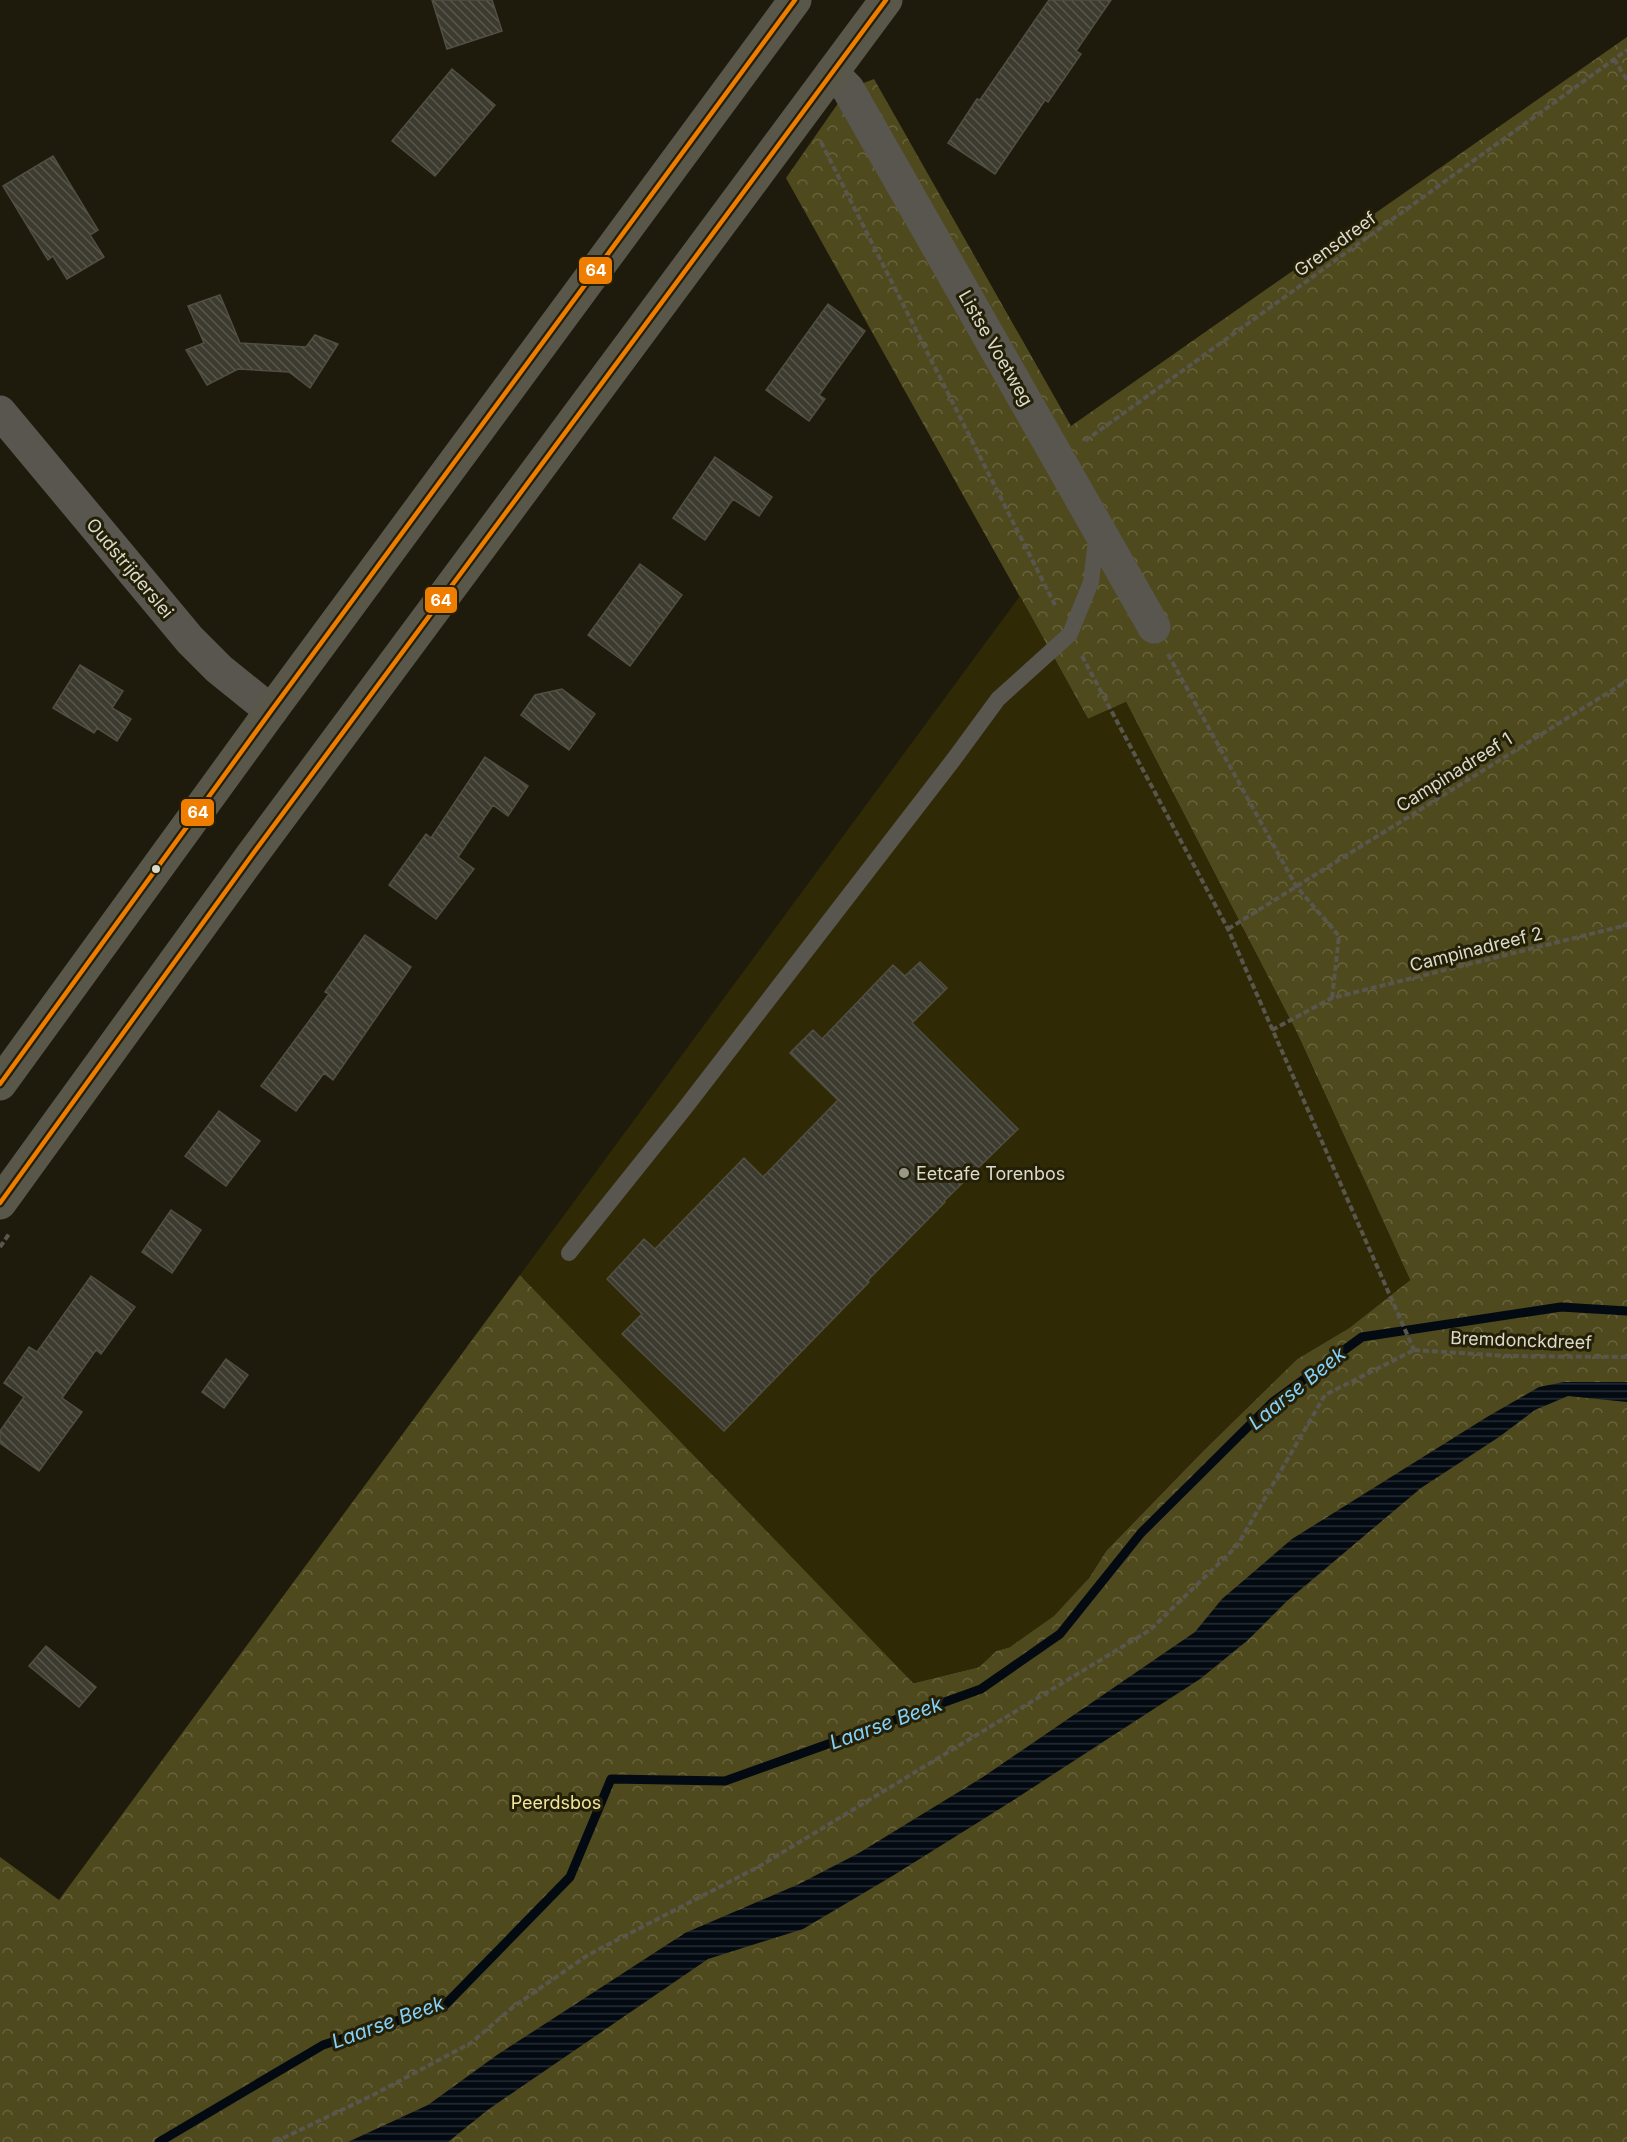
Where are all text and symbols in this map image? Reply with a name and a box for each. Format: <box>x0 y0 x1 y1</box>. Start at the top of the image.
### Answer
street label: Grensdreef <box>1290 207 1380 281</box>
line badge: 64 <box>578 256 613 285</box>
text: 64 <box>585 260 607 280</box>
street label: Listse Voetweg <box>954 287 1038 409</box>
street label: Oudstrijderslei <box>82 514 178 622</box>
line badge: 64 <box>424 586 458 614</box>
text: 64 <box>430 590 452 610</box>
street label: Campinadreef 1 <box>1392 728 1516 816</box>
line badge: 64 <box>180 798 215 827</box>
text: 64 <box>187 802 209 822</box>
unlabelled marker <box>150 863 162 875</box>
street label: Campinadreef 2 <box>1407 922 1545 976</box>
place label: Eetcafe Torenbos <box>916 1163 1065 1184</box>
marker: Eetcafe Torenbos <box>897 1166 911 1180</box>
street label: Bremdonckdreef <box>1450 1327 1593 1353</box>
water label: Laarse Beek <box>1244 1341 1351 1435</box>
water label: Laarse Beek <box>826 1691 947 1754</box>
park label: Peerdsbos <box>511 1792 601 1813</box>
water label: Laarse Beek <box>328 1990 449 2053</box>

